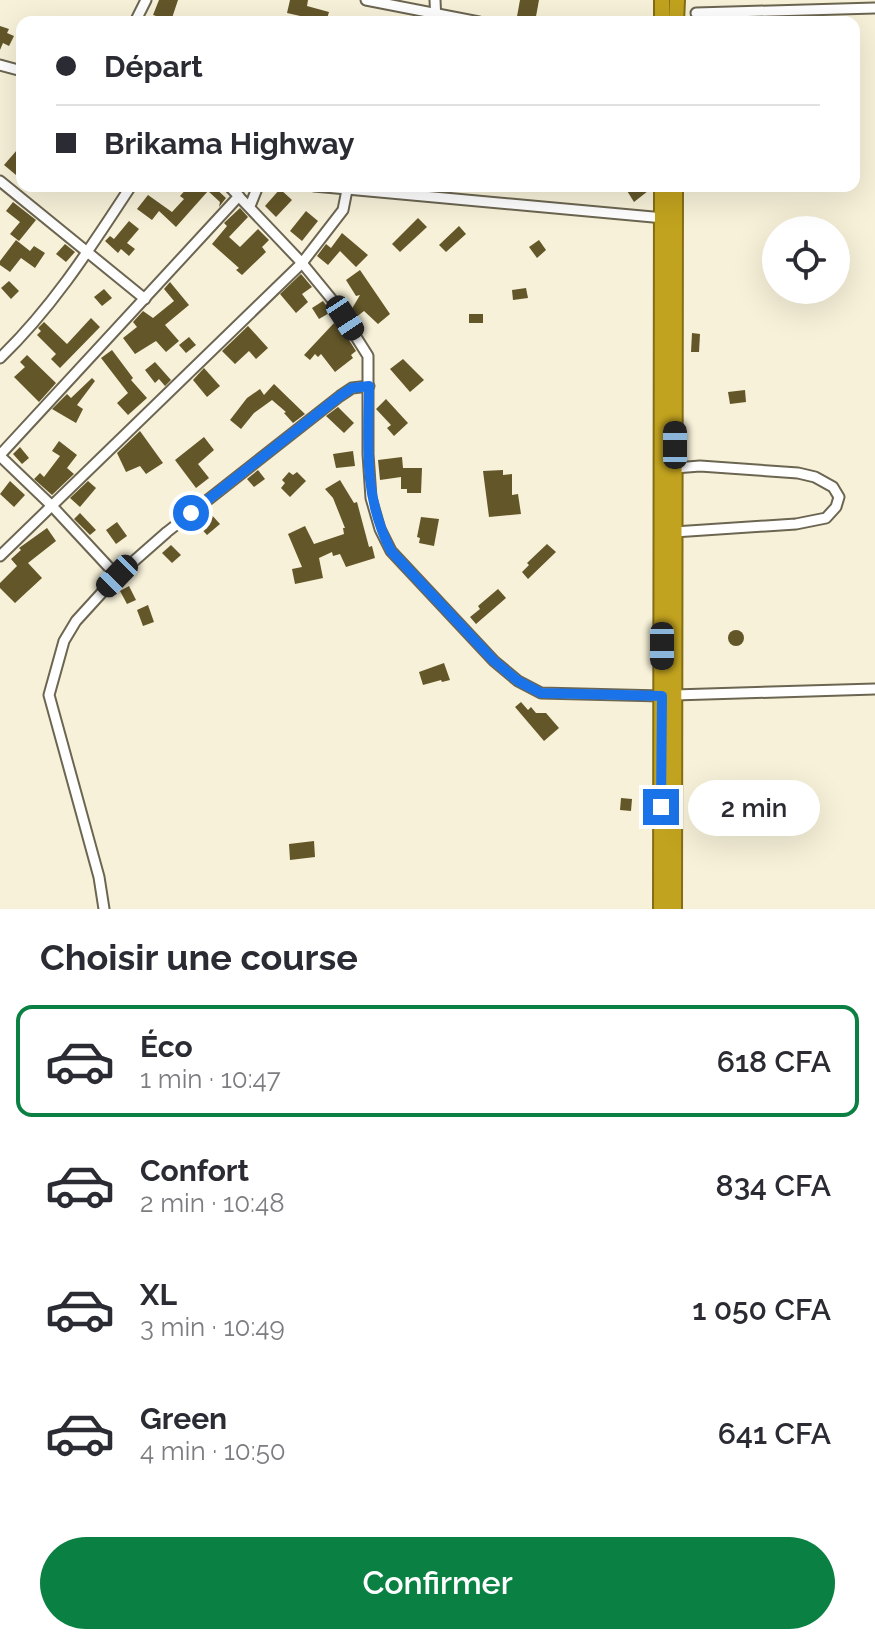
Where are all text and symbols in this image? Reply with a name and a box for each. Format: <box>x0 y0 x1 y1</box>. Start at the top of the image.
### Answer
text: Départ <box>104 49 203 84</box>
text: Brikama Highway <box>104 126 355 161</box>
map controls <box>762 216 850 304</box>
button: locate <box>762 216 850 304</box>
car <box>322 291 368 345</box>
car <box>663 421 687 469</box>
route start <box>173 495 209 531</box>
car <box>92 550 142 602</box>
car <box>650 622 674 670</box>
callout: 2 min <box>689 779 821 835</box>
route end <box>643 789 679 825</box>
text: 2 min <box>721 793 787 823</box>
text: Choisir une course <box>40 936 358 978</box>
icon: car <box>44 1025 116 1097</box>
text: Éco <box>140 1029 193 1064</box>
text: 618 CFA <box>717 1044 831 1079</box>
text: 1 min · 10:47 <box>140 1064 281 1094</box>
icon: car <box>44 1149 116 1221</box>
text: Confort <box>140 1153 249 1188</box>
text: 834 CFA <box>716 1168 831 1203</box>
text: 2 min · 10:48 <box>140 1188 285 1218</box>
icon: car <box>44 1273 116 1345</box>
text: XL <box>140 1277 177 1312</box>
text: 1 050 CFA <box>692 1292 831 1327</box>
text: 3 min · 10:49 <box>140 1312 285 1342</box>
icon: car <box>44 1397 116 1469</box>
text: Green <box>140 1401 227 1436</box>
text: 641 CFA <box>718 1416 831 1451</box>
text: 4 min · 10:50 <box>140 1436 286 1466</box>
button: Confirmer <box>40 1537 835 1629</box>

